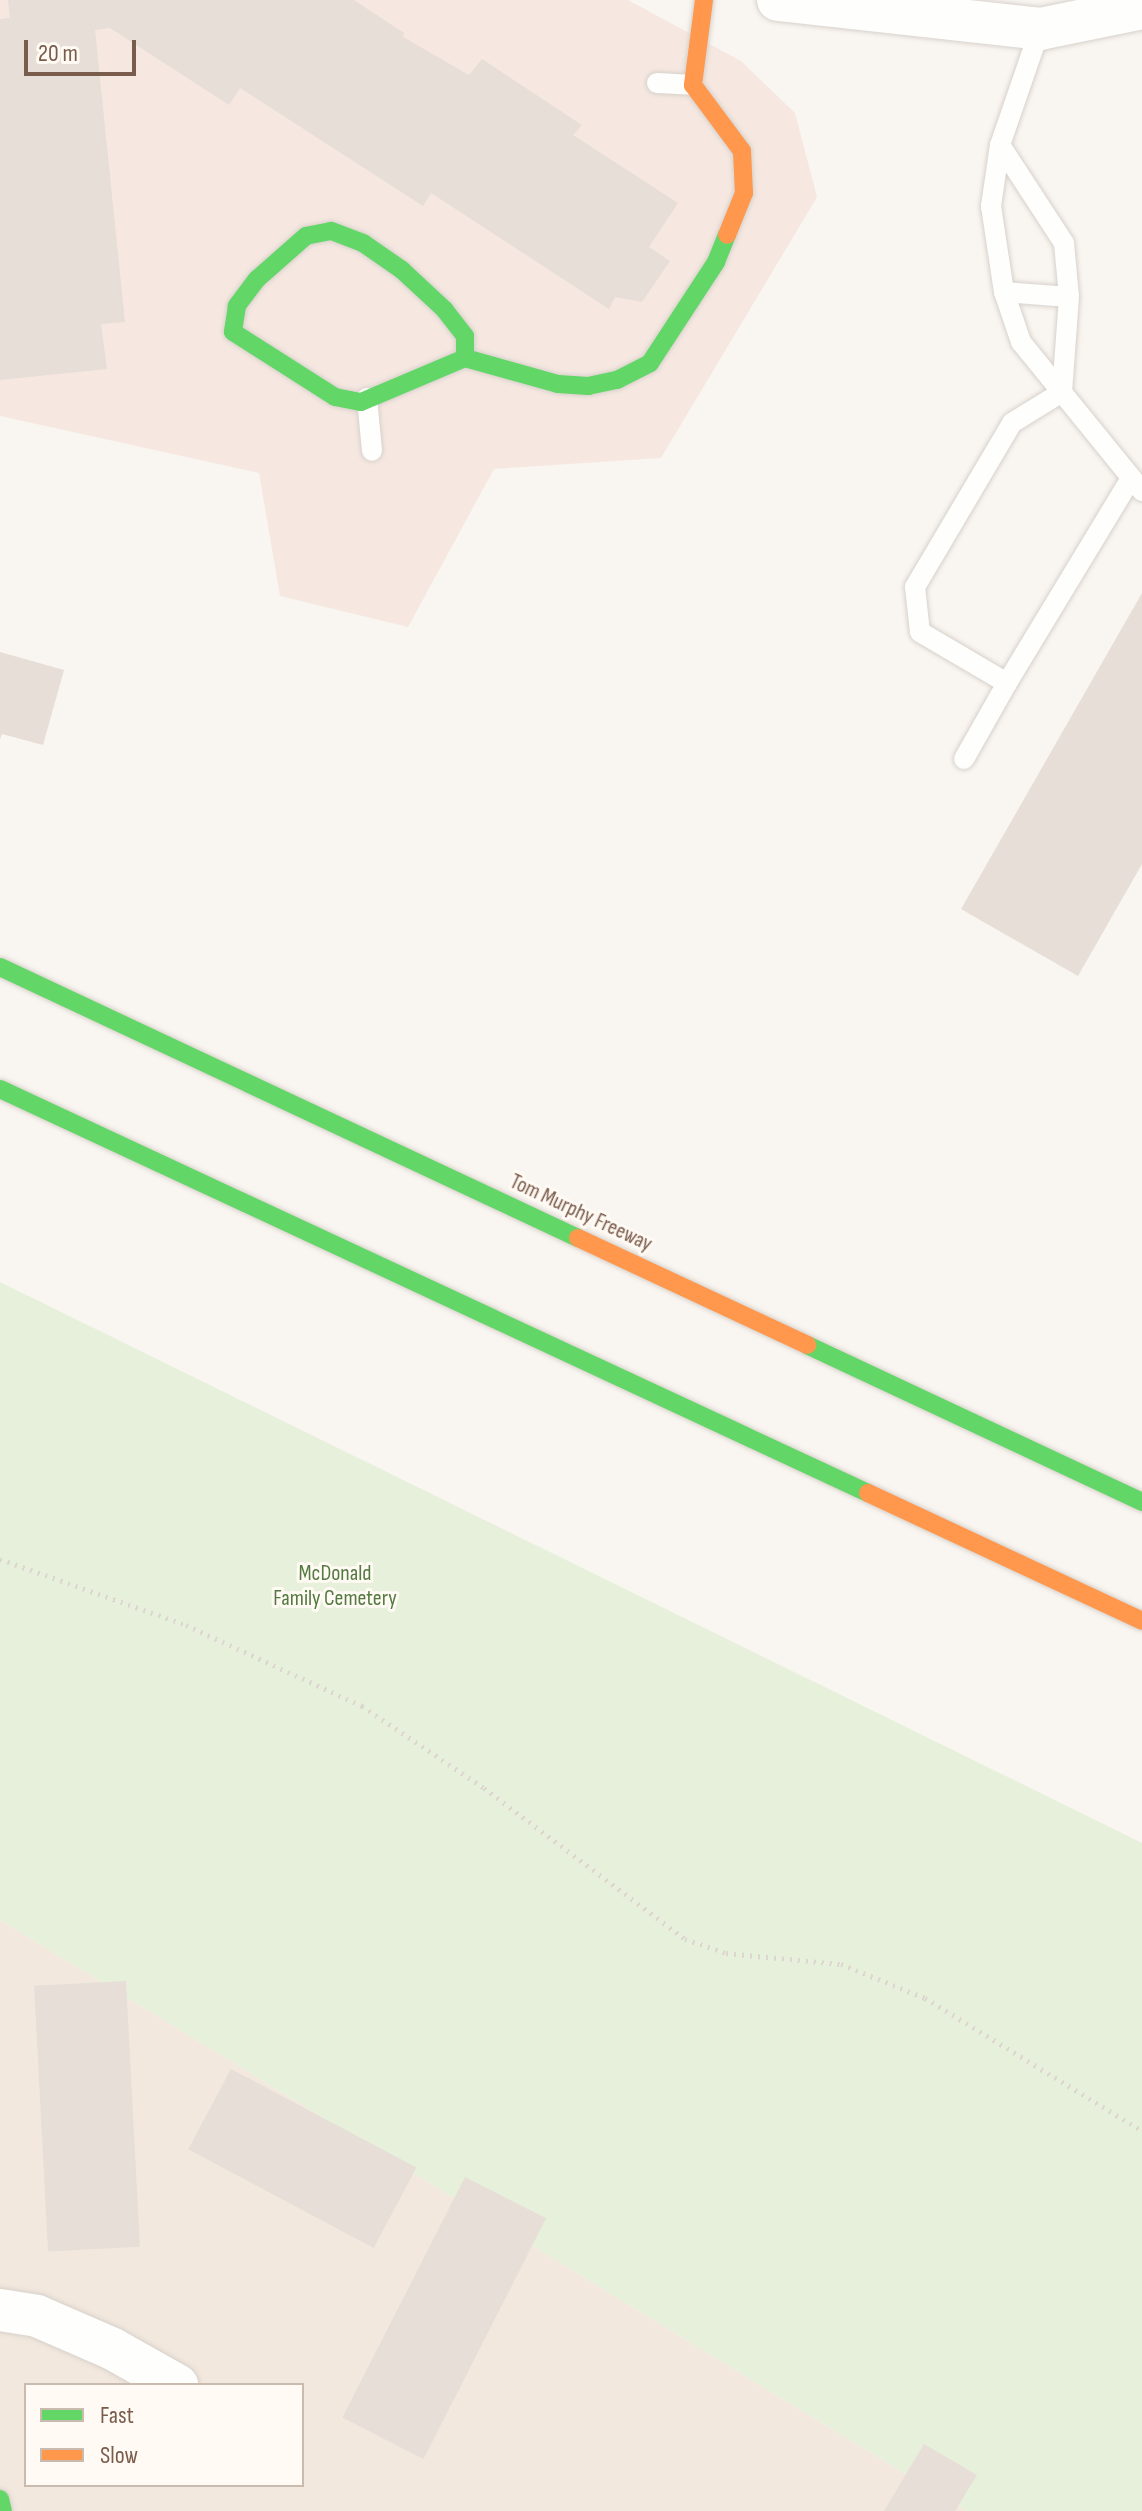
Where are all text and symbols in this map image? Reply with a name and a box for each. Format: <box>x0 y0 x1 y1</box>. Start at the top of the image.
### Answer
scale bar <box>28 24 140 74</box>
text: 20 m <box>38 39 78 68</box>
street label: Tom Murphy Freeway <box>506 1168 656 1258</box>
park label: McDonald Family Cemetery <box>273 1560 397 1612</box>
legend <box>24 2383 304 2487</box>
text: Fast <box>100 2401 134 2430</box>
text: Slow <box>100 2441 138 2470</box>

